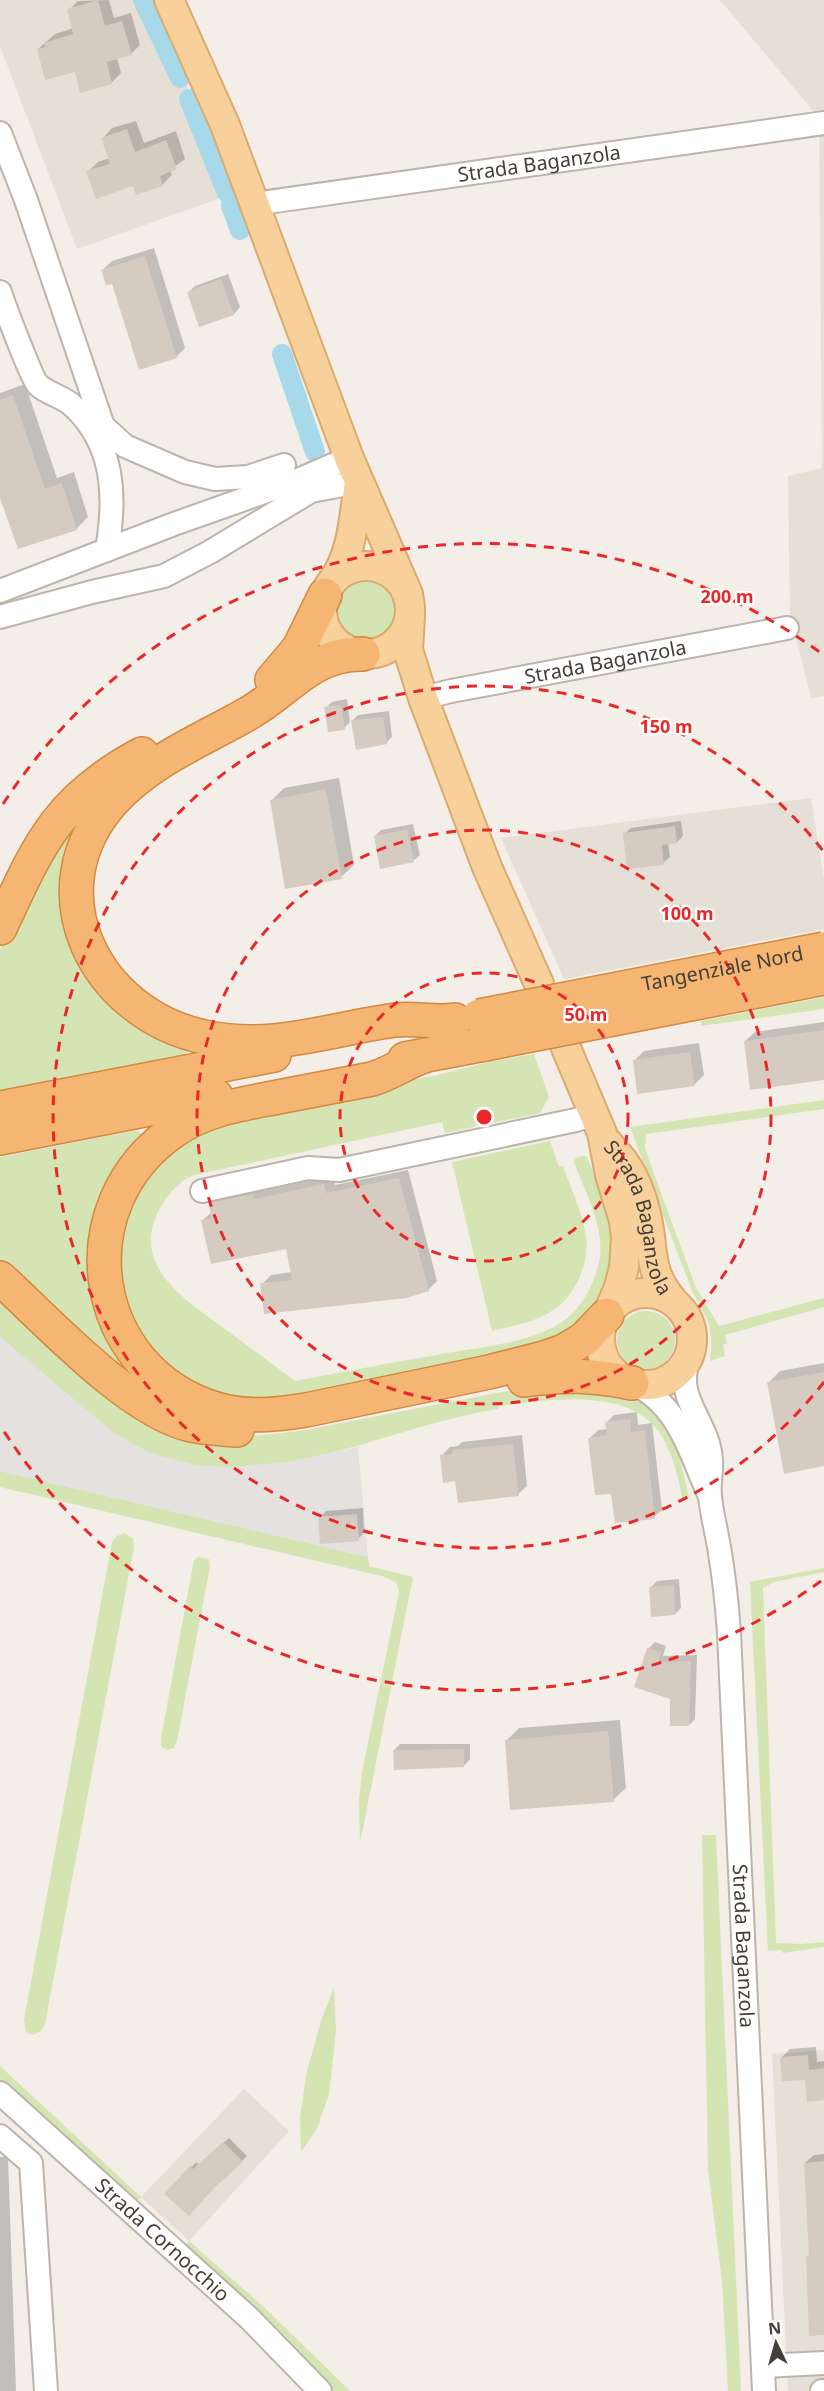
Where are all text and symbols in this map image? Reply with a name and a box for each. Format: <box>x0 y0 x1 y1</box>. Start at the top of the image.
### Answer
street label: Strada Baganzola <box>456 138 622 188</box>
text: 200 m <box>700 584 754 608</box>
street label: Strada Baganzola <box>522 633 689 690</box>
text: 150 m <box>639 714 693 738</box>
text: 100 m <box>660 901 714 925</box>
street label: Tangenziale Nord <box>639 939 805 997</box>
text: 50 m <box>565 1002 607 1026</box>
centre of rings <box>474 1107 494 1127</box>
street label: Strada Baganzola <box>598 1134 679 1300</box>
street label: Strada Baganzola <box>727 1863 761 2028</box>
street label: Strada Cornocchio <box>90 2172 236 2307</box>
north arrow <box>746 2313 806 2373</box>
text: N <box>767 2317 782 2340</box>

